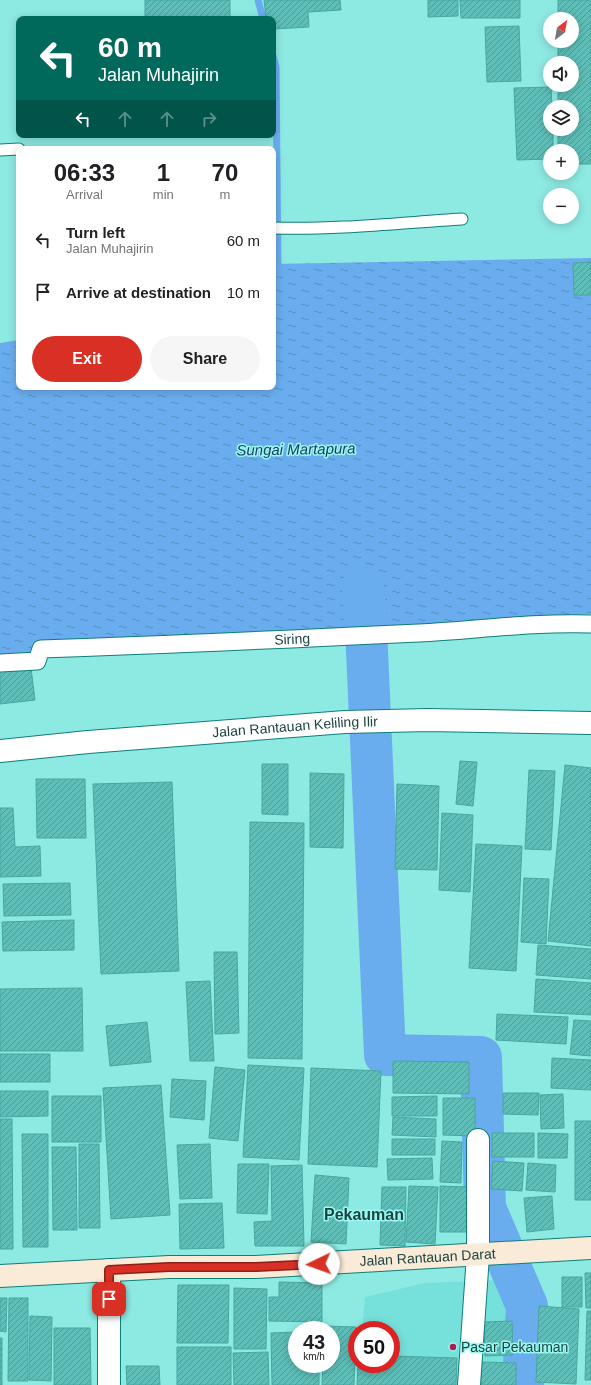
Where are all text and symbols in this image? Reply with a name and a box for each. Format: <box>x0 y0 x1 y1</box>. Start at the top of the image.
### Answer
north arrow <box>543 12 579 48</box>
map controls <box>543 12 579 224</box>
icon: left <box>32 32 84 84</box>
text: 60 m <box>98 32 162 63</box>
button: sound <box>543 56 579 92</box>
text: Jalan Muhajirin <box>98 65 219 85</box>
button: layers <box>543 100 579 136</box>
icon: left <box>72 108 94 130</box>
icon: ahead <box>114 108 136 130</box>
icon: ahead <box>156 108 178 130</box>
icon: right <box>198 108 220 130</box>
button: + <box>543 144 579 180</box>
text: 06:33 <box>54 159 115 186</box>
text: 1 <box>157 159 170 186</box>
text: 70 <box>212 159 238 186</box>
text: Arrival <box>66 187 103 202</box>
text: min <box>153 187 174 202</box>
text: m <box>219 187 230 202</box>
button: − <box>543 188 579 224</box>
text: Turn left <box>66 224 125 241</box>
icon: left <box>32 229 54 251</box>
text: 60 m <box>227 232 260 249</box>
text: Jalan Muhajirin <box>66 241 153 256</box>
icon: arrive <box>32 281 54 303</box>
text: Arrive at destination <box>66 284 211 301</box>
text: 10 m <box>227 284 260 301</box>
button: Exit <box>32 336 142 382</box>
button: Share <box>150 336 260 382</box>
water label: Sungai Martapura <box>236 439 356 459</box>
street label: Siring <box>274 630 310 648</box>
street label: Jalan Rantauan Keliling Ilir <box>212 713 378 740</box>
district label: Pekauman <box>324 1206 404 1223</box>
position arrow <box>298 1243 340 1285</box>
street label: Jalan Rantauan Darat <box>359 1245 496 1269</box>
pin <box>92 1282 126 1316</box>
icon: arrive <box>98 1288 120 1310</box>
speed limit sign: 50 <box>348 1321 400 1373</box>
text: 43 <box>303 1331 325 1353</box>
place label: Pasar Pekauman <box>461 1339 568 1355</box>
marker: Pasar Pekauman <box>448 1342 458 1352</box>
text: km/h <box>303 1351 325 1362</box>

